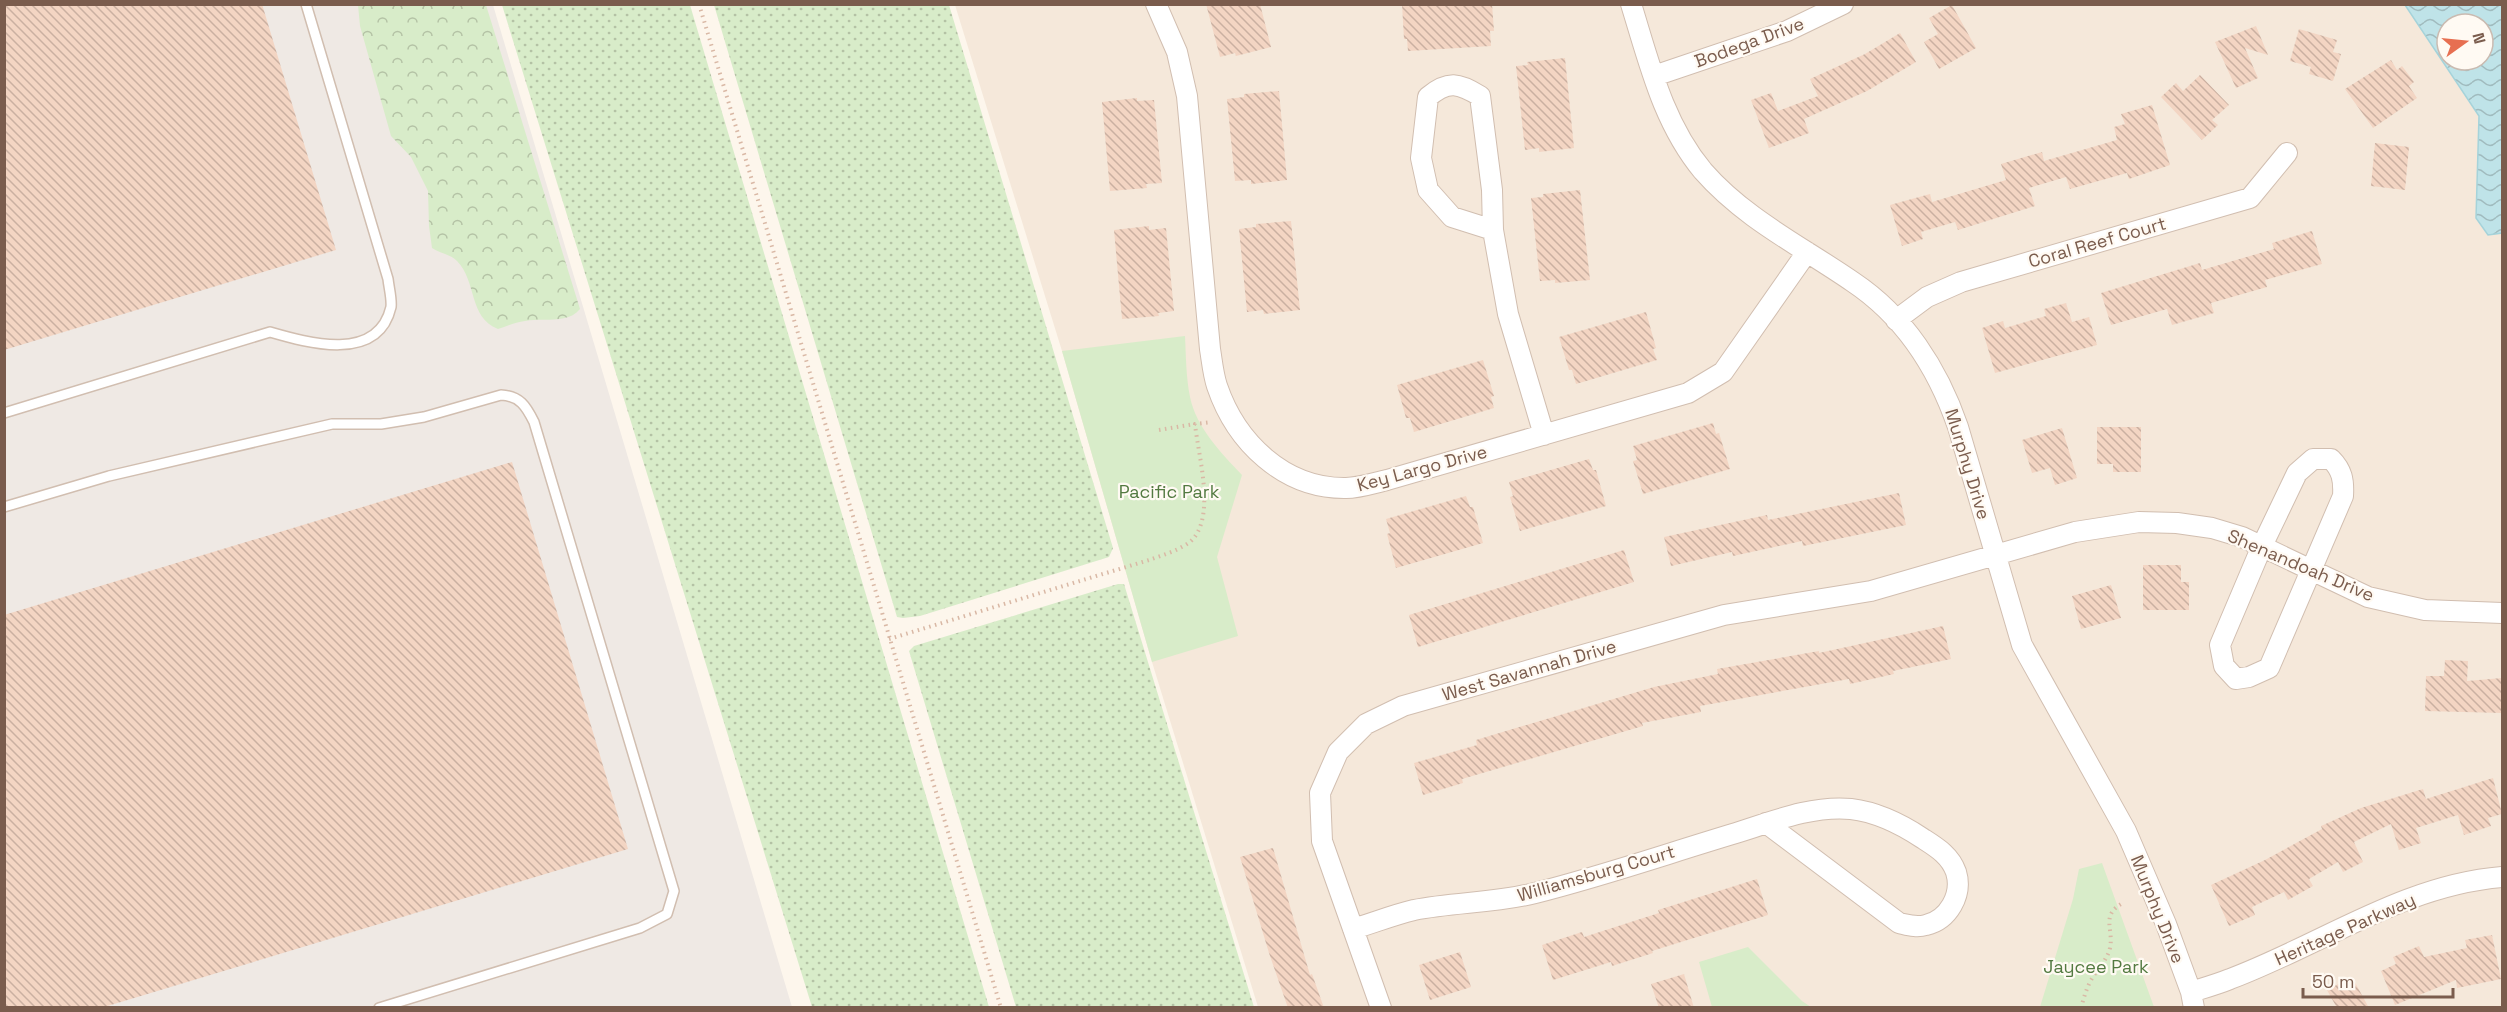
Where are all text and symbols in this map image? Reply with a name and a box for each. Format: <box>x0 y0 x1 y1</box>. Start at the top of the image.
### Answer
street label: Bodega Drive <box>1691 12 1807 72</box>
north arrow <box>2435 12 2495 72</box>
text: N <box>2467 30 2491 46</box>
street label: Coral Reef Court <box>2025 211 2169 273</box>
street label: Murphy Drive <box>1940 406 1996 522</box>
street label: Key Largo Drive <box>1354 440 1490 496</box>
park label: Pacific Park <box>1119 480 1220 503</box>
street label: Shenandoah Drive <box>2224 524 2378 606</box>
street label: West Savannah Drive <box>1439 634 1619 706</box>
street label: Williamsburg Court <box>1515 840 1677 906</box>
street label: Murphy Drive <box>2126 852 2190 966</box>
street label: Heritage Parkway <box>2271 888 2419 970</box>
park label: Jaycee Park <box>2043 955 2149 978</box>
scale bar <box>2303 961 2453 999</box>
text: 50 m <box>2312 970 2354 993</box>

